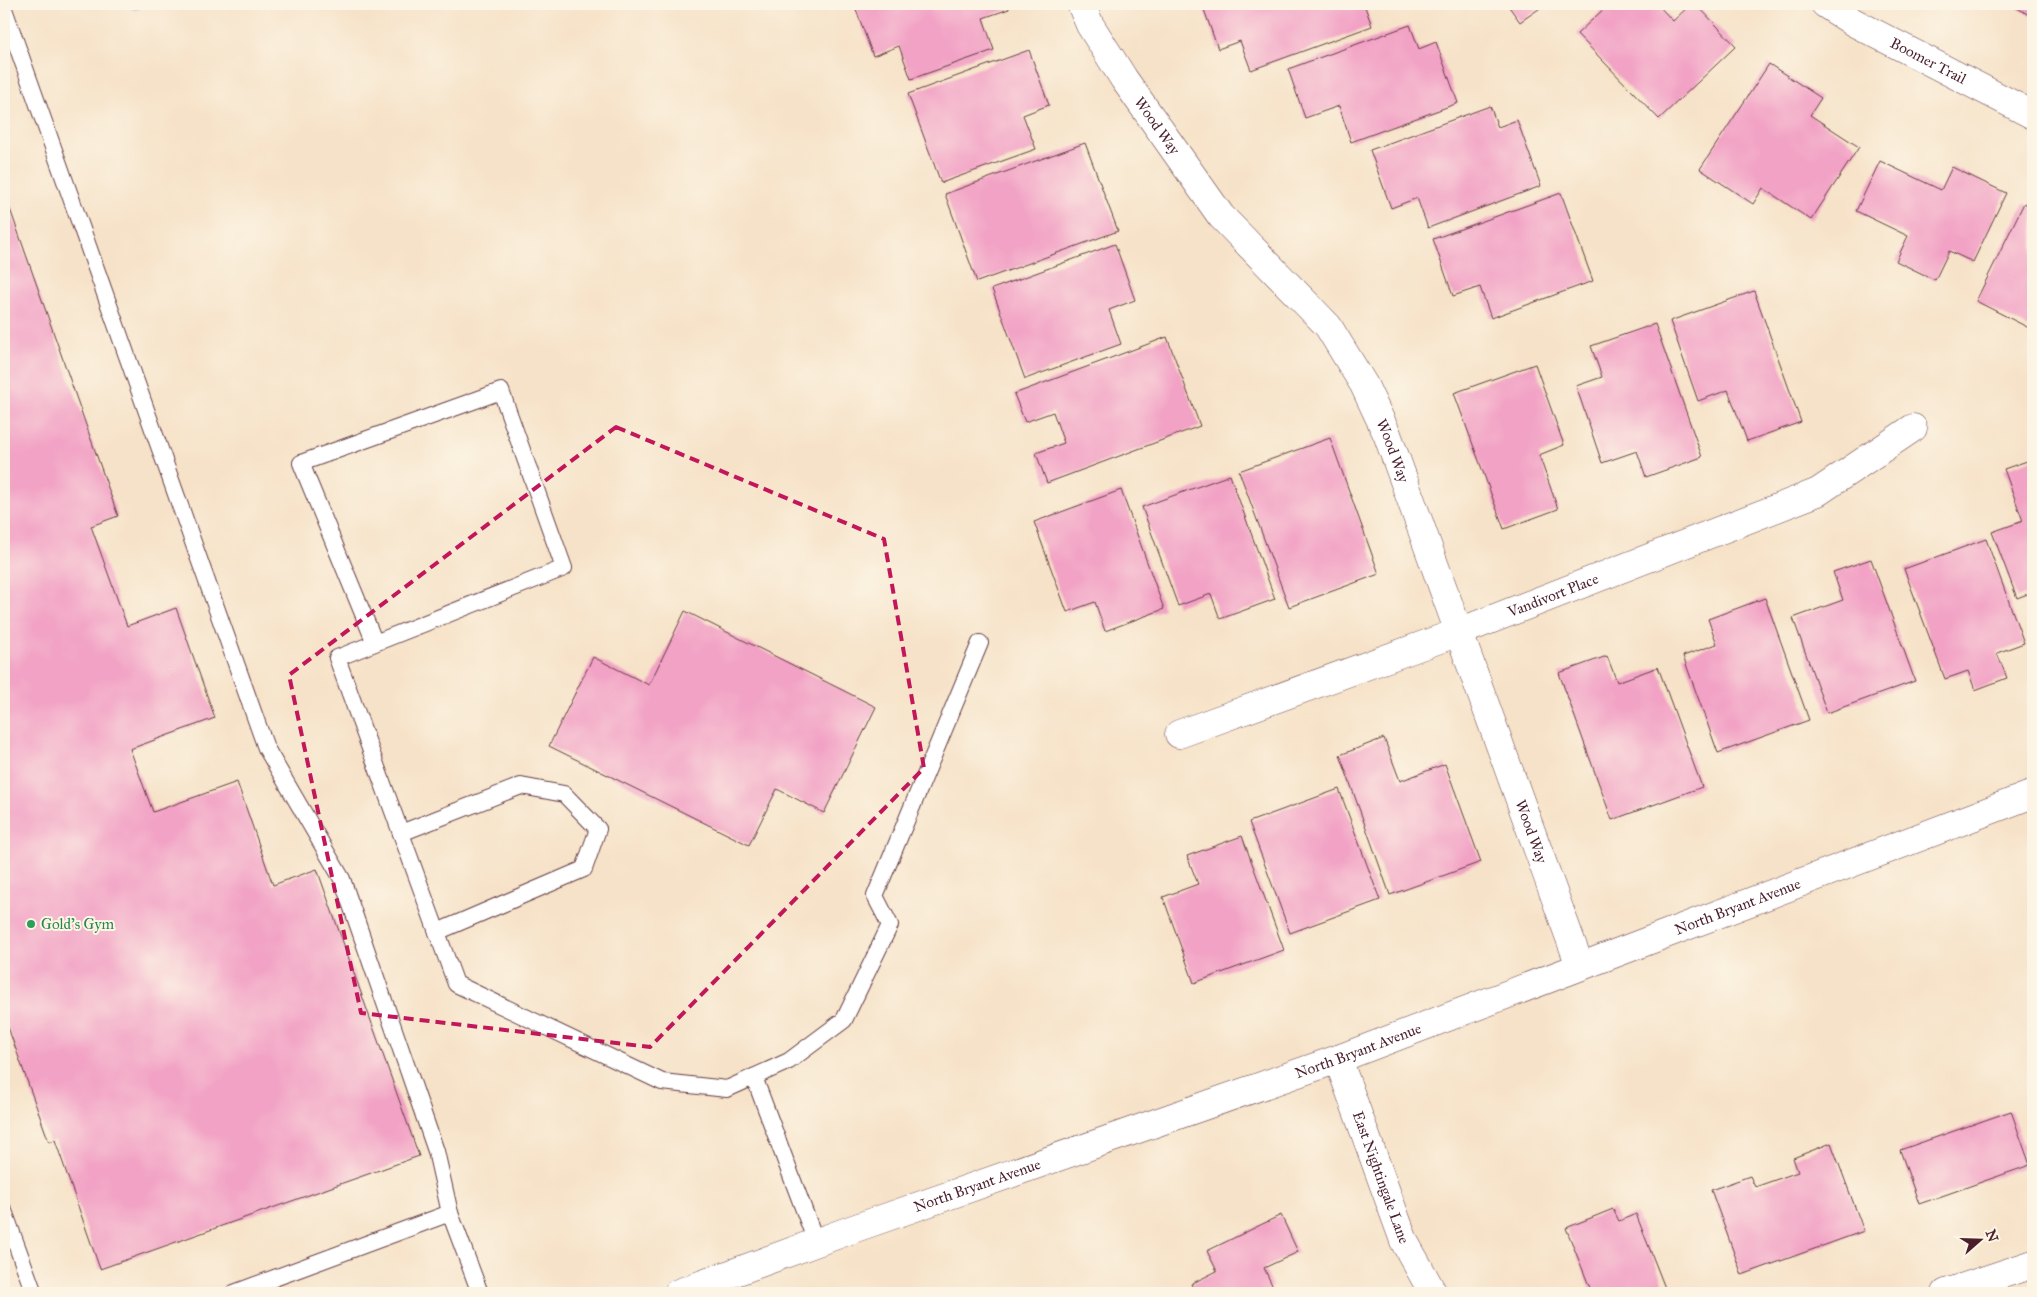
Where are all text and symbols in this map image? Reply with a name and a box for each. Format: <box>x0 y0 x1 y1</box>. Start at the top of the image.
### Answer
street label: Boomer Trail <box>1887 34 1970 88</box>
street label: Wood Way <box>1131 93 1184 159</box>
street label: Wood Way <box>1372 416 1413 486</box>
street label: Vandivort Place <box>1504 570 1601 621</box>
street label: Wood Way <box>1511 797 1551 867</box>
street label: North Bryant Avenue <box>1672 874 1803 939</box>
place label: Gold's Gym <box>41 915 114 933</box>
marker: Gold's Gym <box>25 918 37 930</box>
street label: North Bryant Avenue <box>1293 1019 1424 1082</box>
street label: East Nightingale Lane <box>1349 1109 1413 1246</box>
street label: North Bryant Avenue <box>911 1155 1043 1216</box>
north arrow <box>1954 1214 2004 1264</box>
text: N <box>1982 1227 2002 1244</box>

